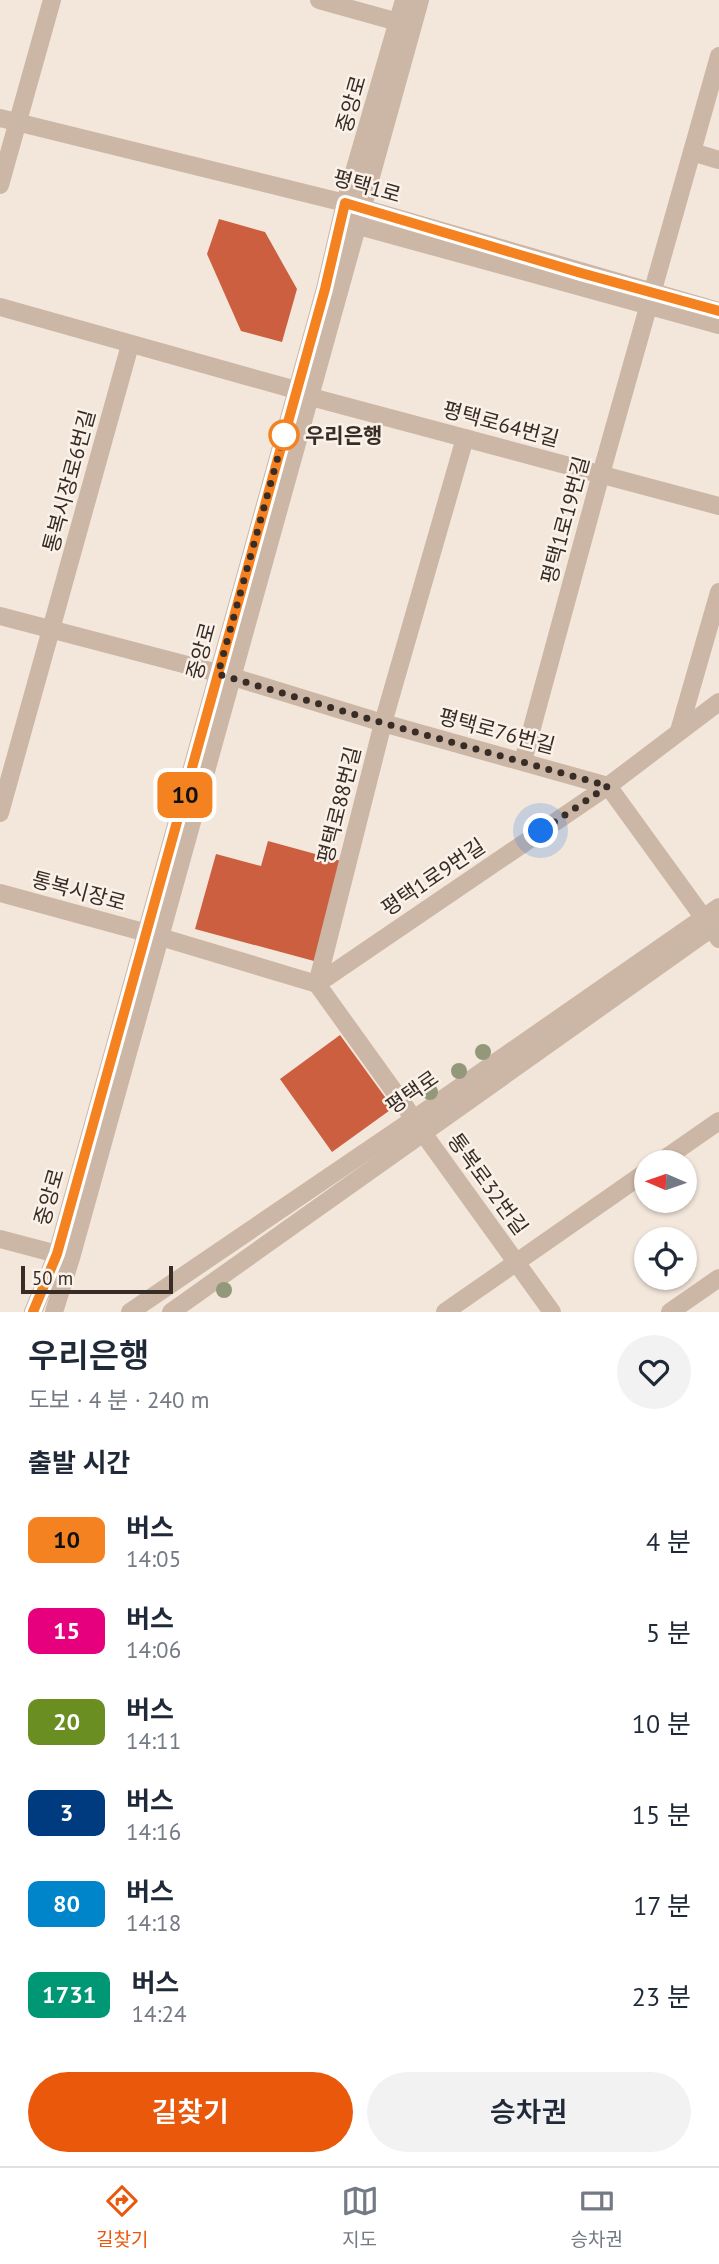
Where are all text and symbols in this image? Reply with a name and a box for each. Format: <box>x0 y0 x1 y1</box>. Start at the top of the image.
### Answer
street label: 중앙로 <box>330 72 372 136</box>
street label: 평택1로 <box>330 163 404 209</box>
street label: 평택로64번길 <box>440 395 562 453</box>
street label: 통복시장로6번길 <box>37 407 101 555</box>
marker: 우리은행 <box>269 420 299 450</box>
place label: 우리은행 <box>305 422 382 449</box>
street label: 평택1로19번길 <box>535 453 595 587</box>
street label: 중앙로 <box>180 620 222 682</box>
street label: 평택로76번길 <box>436 702 558 760</box>
street label: 평택로88번길 <box>311 744 367 866</box>
line badge: 10 <box>154 772 216 818</box>
text: 10 <box>171 779 199 810</box>
your location <box>523 813 558 848</box>
street label: 평택1로9번길 <box>376 832 490 922</box>
street label: 통복시장로 <box>29 865 129 917</box>
street label: 평택로 <box>381 1064 443 1120</box>
street label: 통복로32번길 <box>442 1128 534 1240</box>
north arrow <box>634 1150 696 1213</box>
map controls <box>634 1150 697 1290</box>
street label: 중앙로 <box>28 1165 70 1229</box>
button: locate <box>634 1227 697 1290</box>
scale bar <box>21 1263 173 1295</box>
text: 50 m <box>32 1266 73 1290</box>
text: 우리은행 <box>28 1333 149 1376</box>
button: heart <box>617 1335 691 1409</box>
text: 도보 · 4 분 · 240 m <box>28 1385 209 1414</box>
text: 출발 시간 <box>28 1446 130 1479</box>
text: 버스 <box>126 1511 174 1544</box>
text: 10 <box>53 1524 80 1555</box>
text: 4 분 <box>646 1525 691 1558</box>
text: 14:05 <box>126 1544 181 1573</box>
text: 버스 <box>126 1602 174 1635</box>
text: 15 <box>53 1615 80 1646</box>
text: 5 분 <box>646 1616 691 1649</box>
text: 14:06 <box>126 1635 181 1664</box>
text: 버스 <box>126 1693 174 1726</box>
text: 20 <box>53 1706 80 1737</box>
text: 10 분 <box>632 1707 691 1740</box>
text: 14:11 <box>126 1726 181 1755</box>
text: 버스 <box>126 1784 174 1817</box>
text: 3 <box>60 1797 73 1828</box>
text: 15 분 <box>632 1798 691 1831</box>
text: 14:16 <box>126 1817 181 1846</box>
text: 버스 <box>126 1875 174 1908</box>
text: 80 <box>53 1888 80 1919</box>
text: 17 분 <box>633 1889 691 1922</box>
text: 14:18 <box>126 1908 181 1937</box>
text: 버스 <box>131 1966 179 1999</box>
text: 1731 <box>42 1979 96 2010</box>
text: 23 분 <box>632 1980 691 2013</box>
text: 14:24 <box>131 1999 187 2028</box>
button: 길찾기 <box>28 2072 353 2152</box>
button: 승차권 <box>367 2072 691 2152</box>
tab: 길찾기 <box>96 2182 148 2251</box>
tab: 지도 <box>341 2182 379 2251</box>
tab: 승차권 <box>571 2182 623 2251</box>

